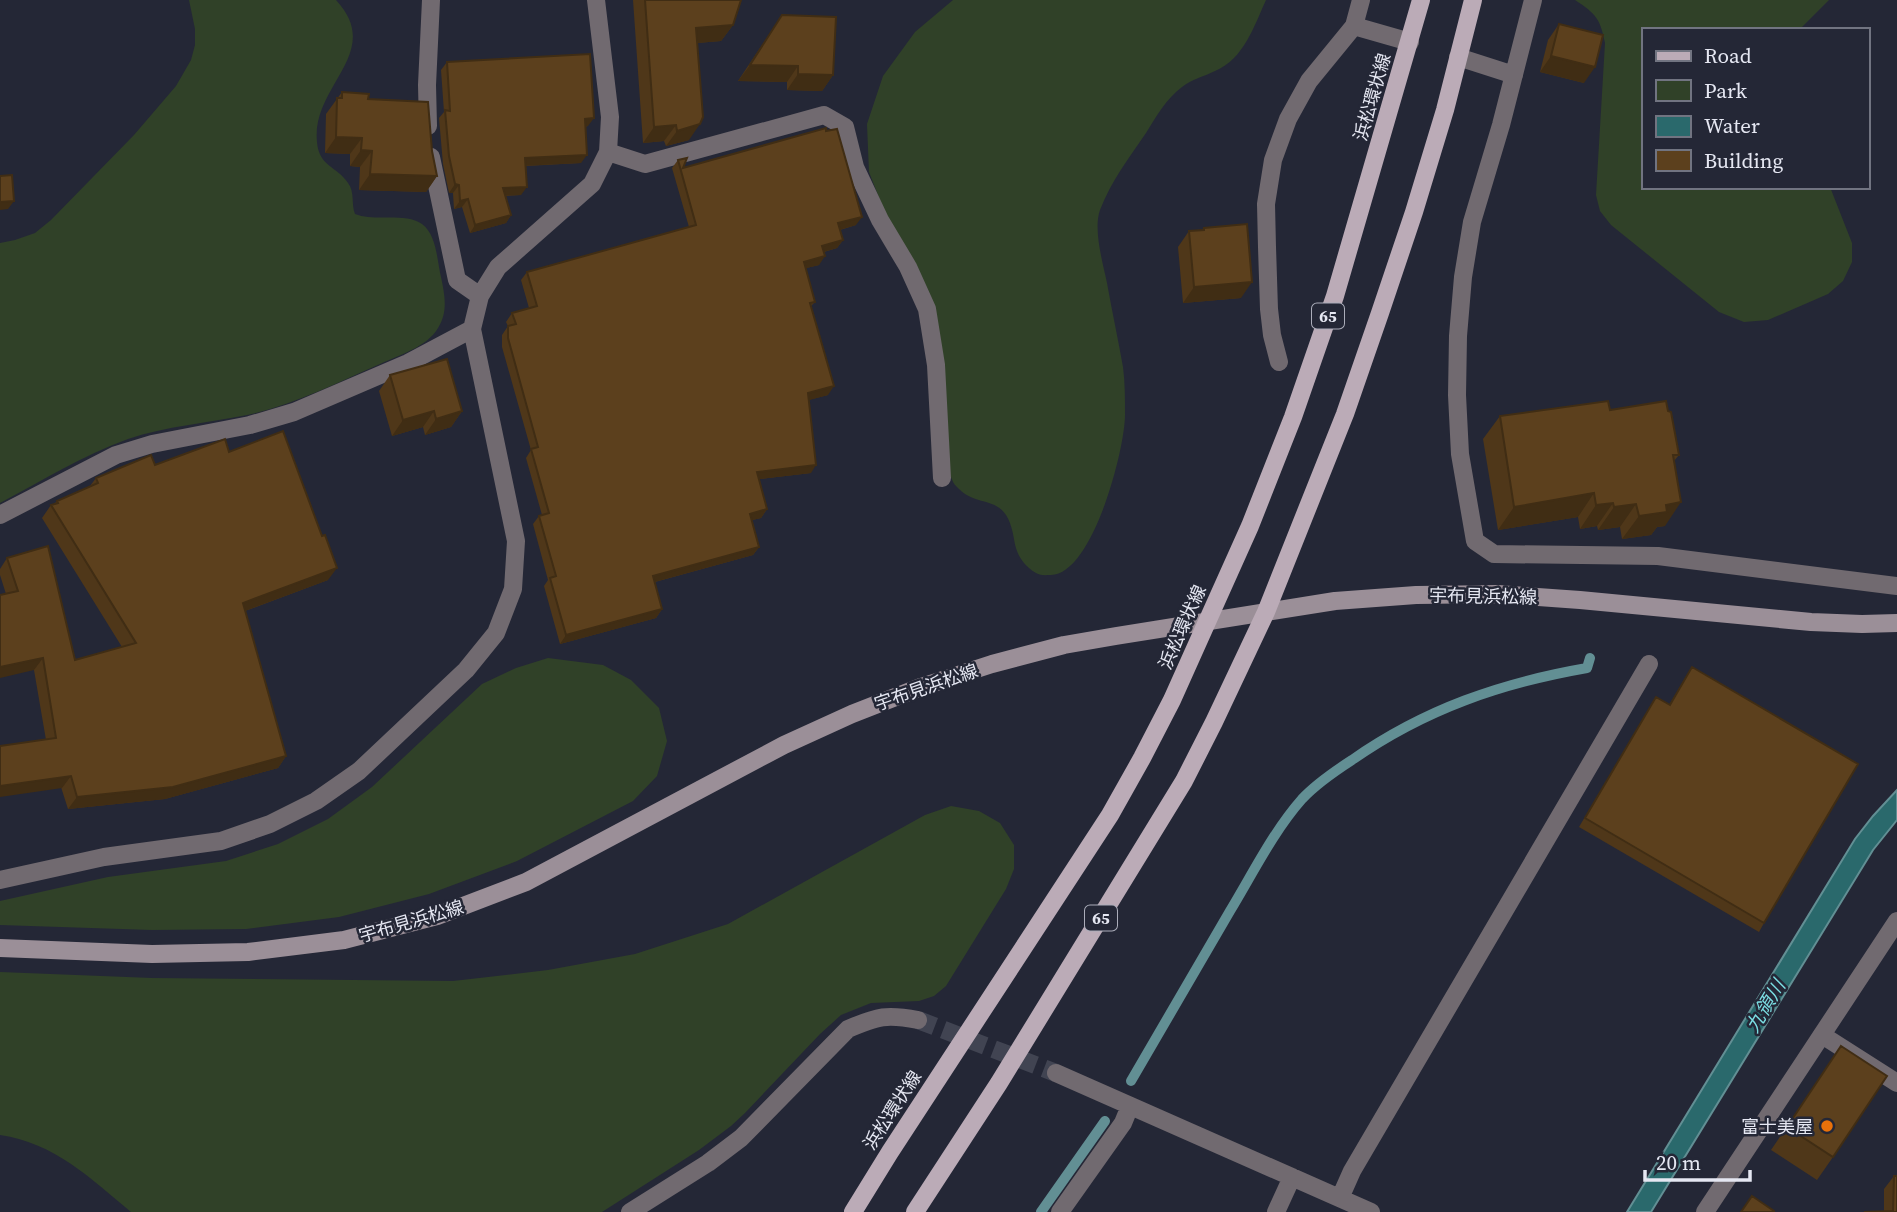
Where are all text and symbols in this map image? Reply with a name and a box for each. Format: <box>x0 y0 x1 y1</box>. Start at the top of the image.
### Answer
legend <box>1642 28 1869 189</box>
text: Road <box>1704 41 1752 70</box>
street label: 浜松環状線 <box>1348 50 1396 144</box>
text: Park <box>1704 76 1748 105</box>
text: Water <box>1704 111 1760 140</box>
text: Building <box>1704 146 1783 175</box>
road number: 65 <box>1312 304 1344 328</box>
street label: 浜松環状線 <box>1152 581 1212 673</box>
street label: 宇布見浜松線 <box>1429 583 1537 609</box>
street label: 宇布見浜松線 <box>871 658 981 716</box>
street label: 宇布見浜松線 <box>356 894 466 948</box>
road number: 65 <box>1085 906 1117 930</box>
water label: 九領川 <box>1739 973 1792 1037</box>
street label: 浜松環状線 <box>857 1065 927 1155</box>
place label: 富士美屋 <box>1741 1114 1813 1139</box>
marker: 富士美屋 <box>1819 1118 1835 1134</box>
scale bar <box>1645 1138 1750 1182</box>
text: 20 m <box>1656 1148 1701 1177</box>

